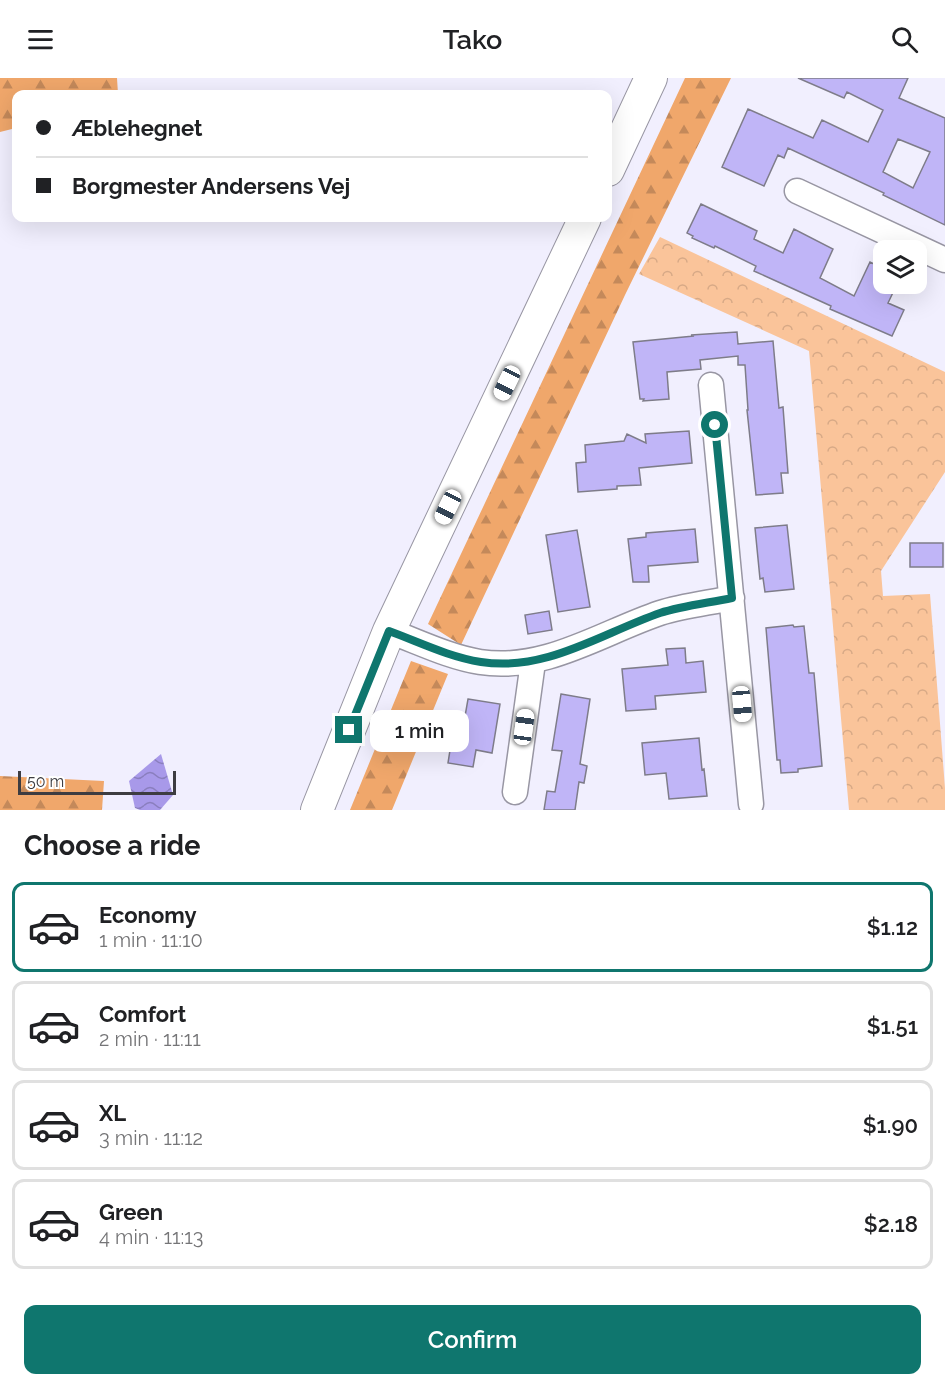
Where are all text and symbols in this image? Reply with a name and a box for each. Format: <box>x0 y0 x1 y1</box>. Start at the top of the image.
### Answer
icon: menu <box>24 23 57 56</box>
icon: search <box>888 23 921 56</box>
text: Tako <box>443 24 502 55</box>
text: Æblehegnet <box>72 115 203 141</box>
text: Borgmester Andersens Vej <box>72 173 350 199</box>
map controls <box>873 240 927 294</box>
button: layers <box>873 240 927 294</box>
car <box>491 363 523 403</box>
route start <box>701 411 728 438</box>
car <box>432 487 464 527</box>
car <box>731 685 753 723</box>
car <box>513 708 535 746</box>
callout: 1 min <box>370 709 469 751</box>
route end <box>335 716 362 743</box>
text: 1 min <box>395 719 444 743</box>
scale bar <box>18 768 176 796</box>
text: 50 m <box>27 772 64 791</box>
text: Choose a ride <box>24 830 200 861</box>
icon: car <box>27 900 81 954</box>
text: Economy <box>99 902 197 928</box>
text: $1.12 <box>867 914 918 940</box>
text: 1 min · 11:10 <box>99 928 203 952</box>
icon: car <box>27 999 81 1053</box>
text: Comfort <box>99 1001 186 1027</box>
text: $1.51 <box>867 1013 918 1039</box>
text: 2 min · 11:11 <box>99 1027 201 1051</box>
icon: car <box>27 1098 81 1152</box>
text: XL <box>99 1100 126 1126</box>
text: $1.90 <box>863 1112 918 1138</box>
text: 3 min · 11:12 <box>99 1126 203 1150</box>
icon: car <box>27 1197 81 1251</box>
text: Green <box>99 1199 163 1225</box>
text: $2.18 <box>864 1211 918 1237</box>
text: 4 min · 11:13 <box>99 1225 204 1249</box>
button: Confirm <box>24 1305 921 1374</box>

